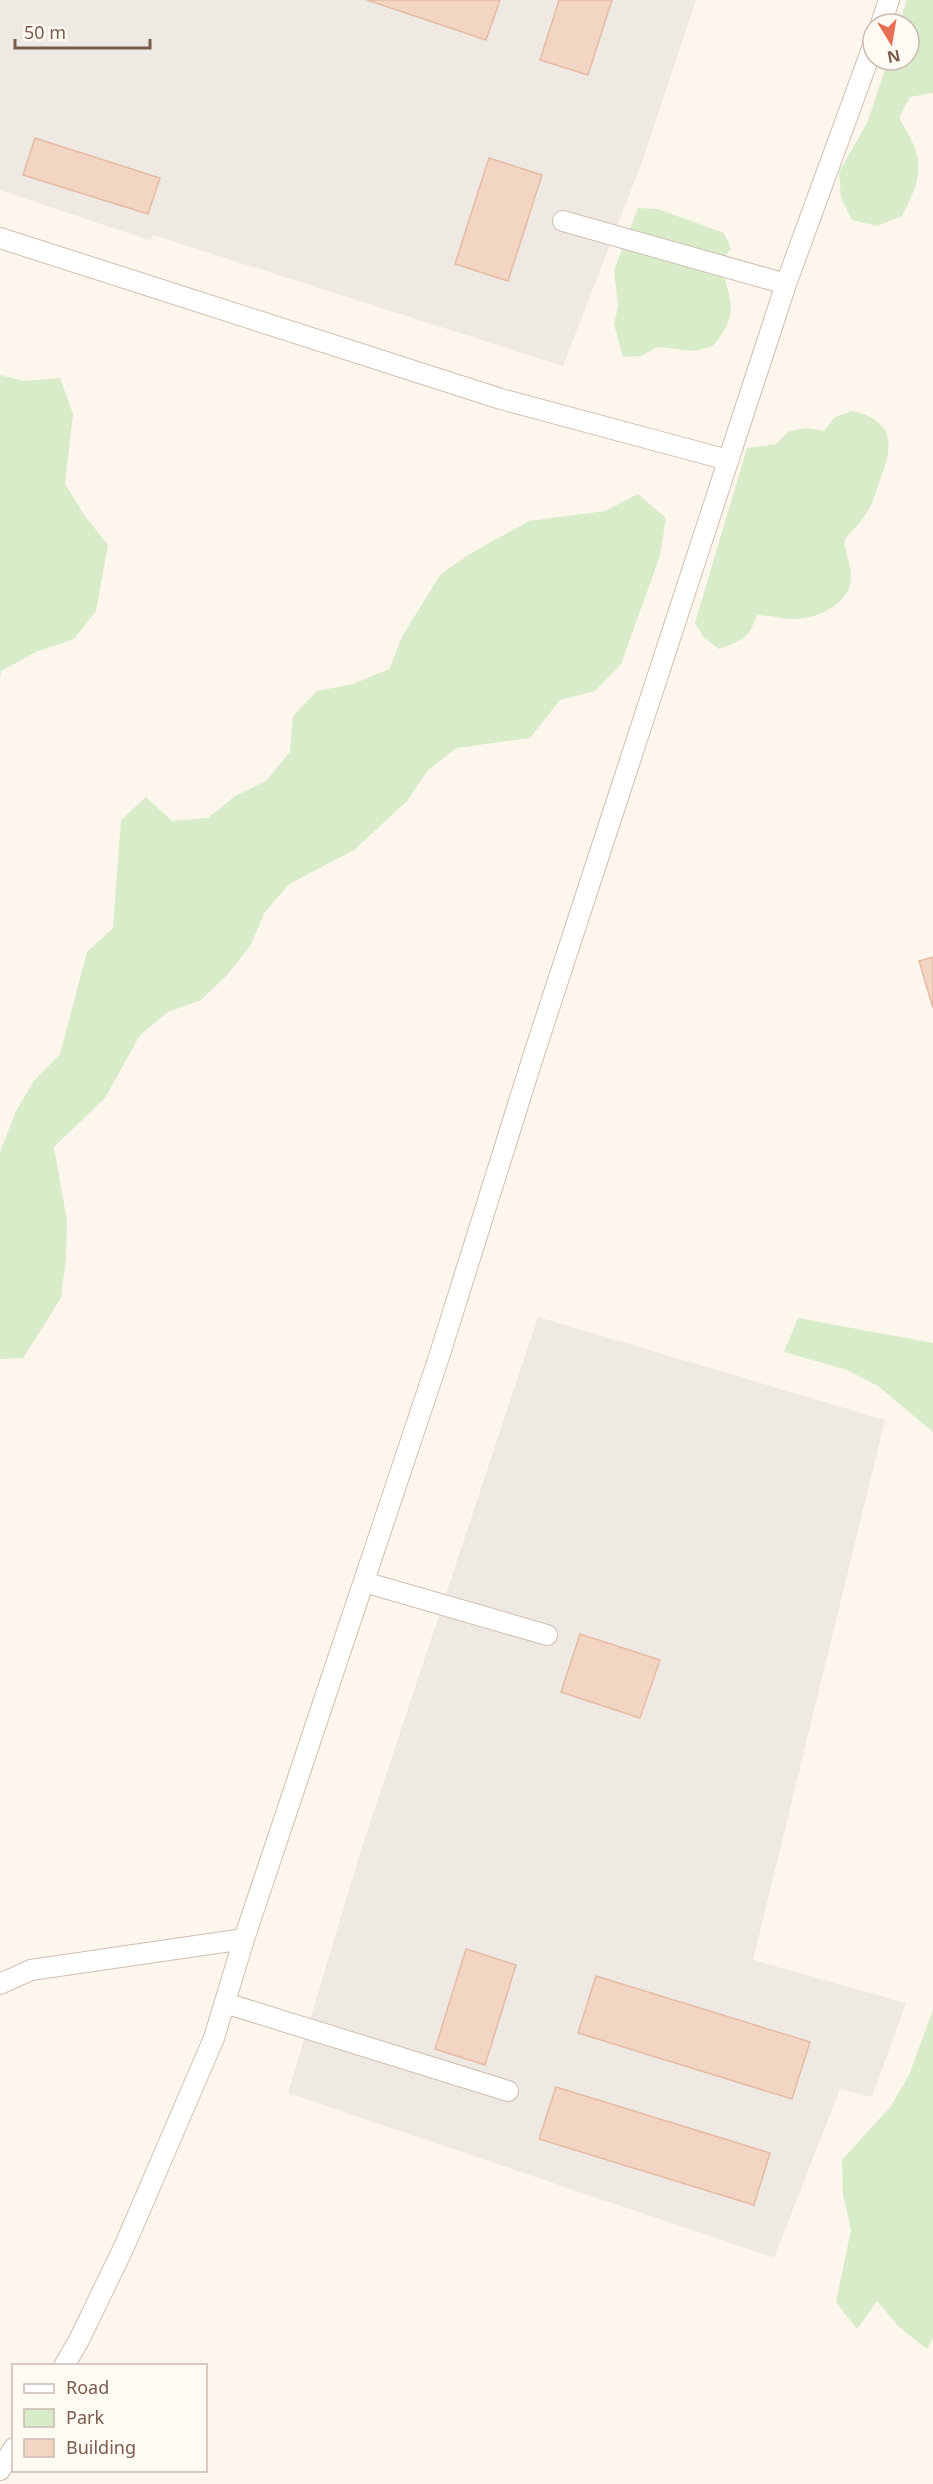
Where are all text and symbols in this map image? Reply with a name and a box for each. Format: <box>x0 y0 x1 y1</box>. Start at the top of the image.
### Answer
scale bar <box>15 12 150 50</box>
north arrow <box>861 12 921 72</box>
text: 50 m <box>24 20 66 44</box>
text: N <box>885 45 902 69</box>
legend <box>12 2364 207 2472</box>
text: Road <box>66 2375 109 2399</box>
text: Park <box>66 2405 104 2429</box>
text: Building <box>66 2435 136 2459</box>

